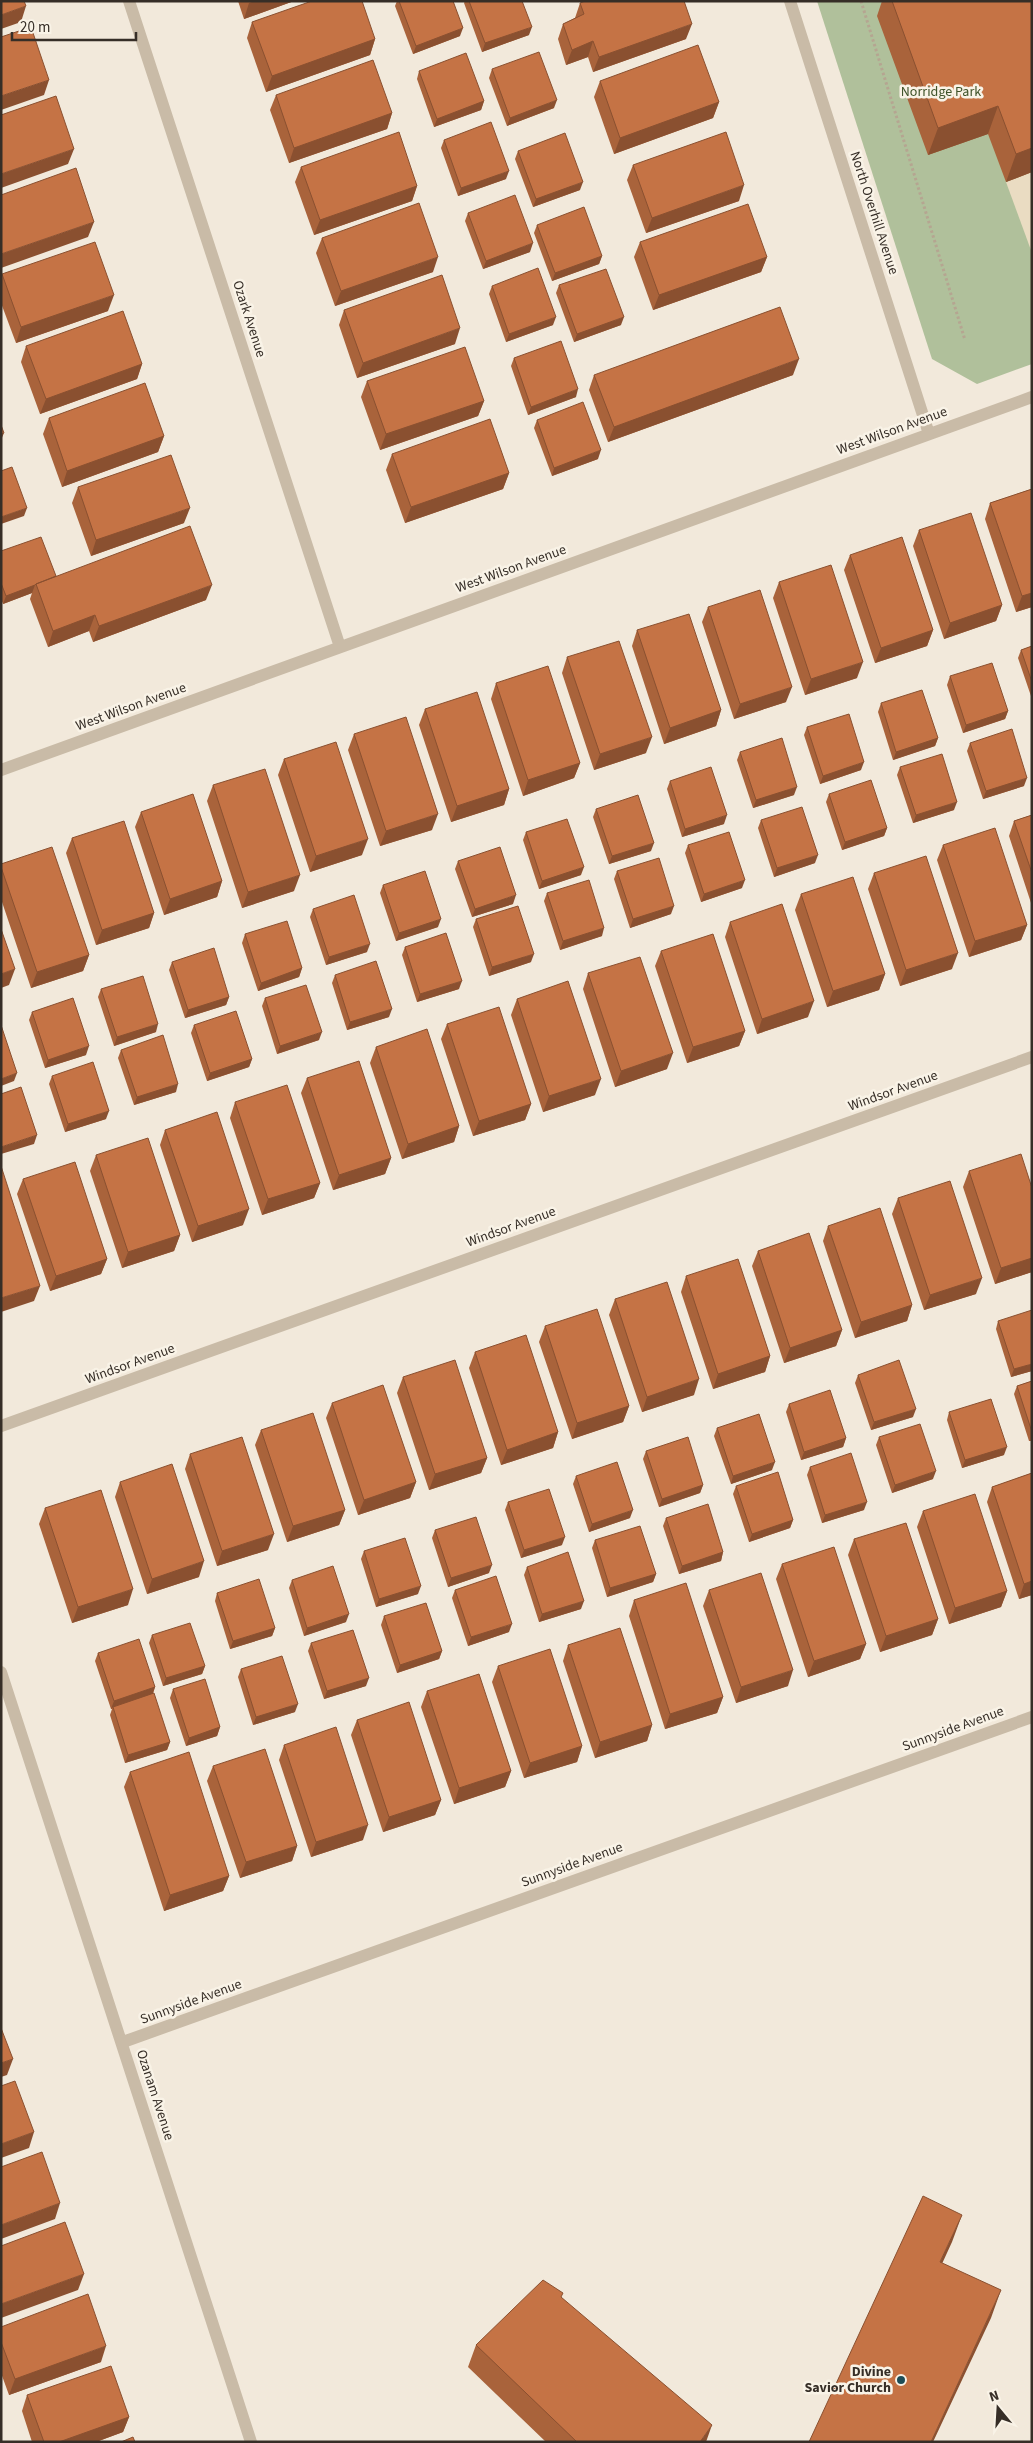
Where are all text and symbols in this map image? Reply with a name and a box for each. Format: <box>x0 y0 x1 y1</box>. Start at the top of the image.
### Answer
scale bar <box>12 10 136 42</box>
text: 20 m <box>20 17 50 38</box>
park label: Norridge Park <box>901 82 981 102</box>
street label: North Overhill Avenue <box>845 149 903 277</box>
street label: Ozark Avenue <box>227 278 271 360</box>
street label: West Wilson Avenue <box>834 402 950 460</box>
street label: West Wilson Avenue <box>453 540 569 598</box>
street label: West Wilson Avenue <box>73 678 189 736</box>
street label: Windsor Avenue <box>845 1065 941 1116</box>
street label: Windsor Avenue <box>463 1201 559 1252</box>
street label: Windsor Avenue <box>82 1338 178 1389</box>
street label: Sunnyside Avenue <box>899 1701 1007 1757</box>
street label: Sunnyside Avenue <box>518 1837 626 1893</box>
street label: Sunnyside Avenue <box>137 1974 245 2030</box>
street label: Ozanam Avenue <box>131 2047 179 2143</box>
place label: Divine Savior Church <box>804 2362 891 2398</box>
marker: Divine Savior Church <box>895 2374 907 2386</box>
north arrow <box>973 2383 1023 2433</box>
text: N <box>987 2386 1002 2408</box>

